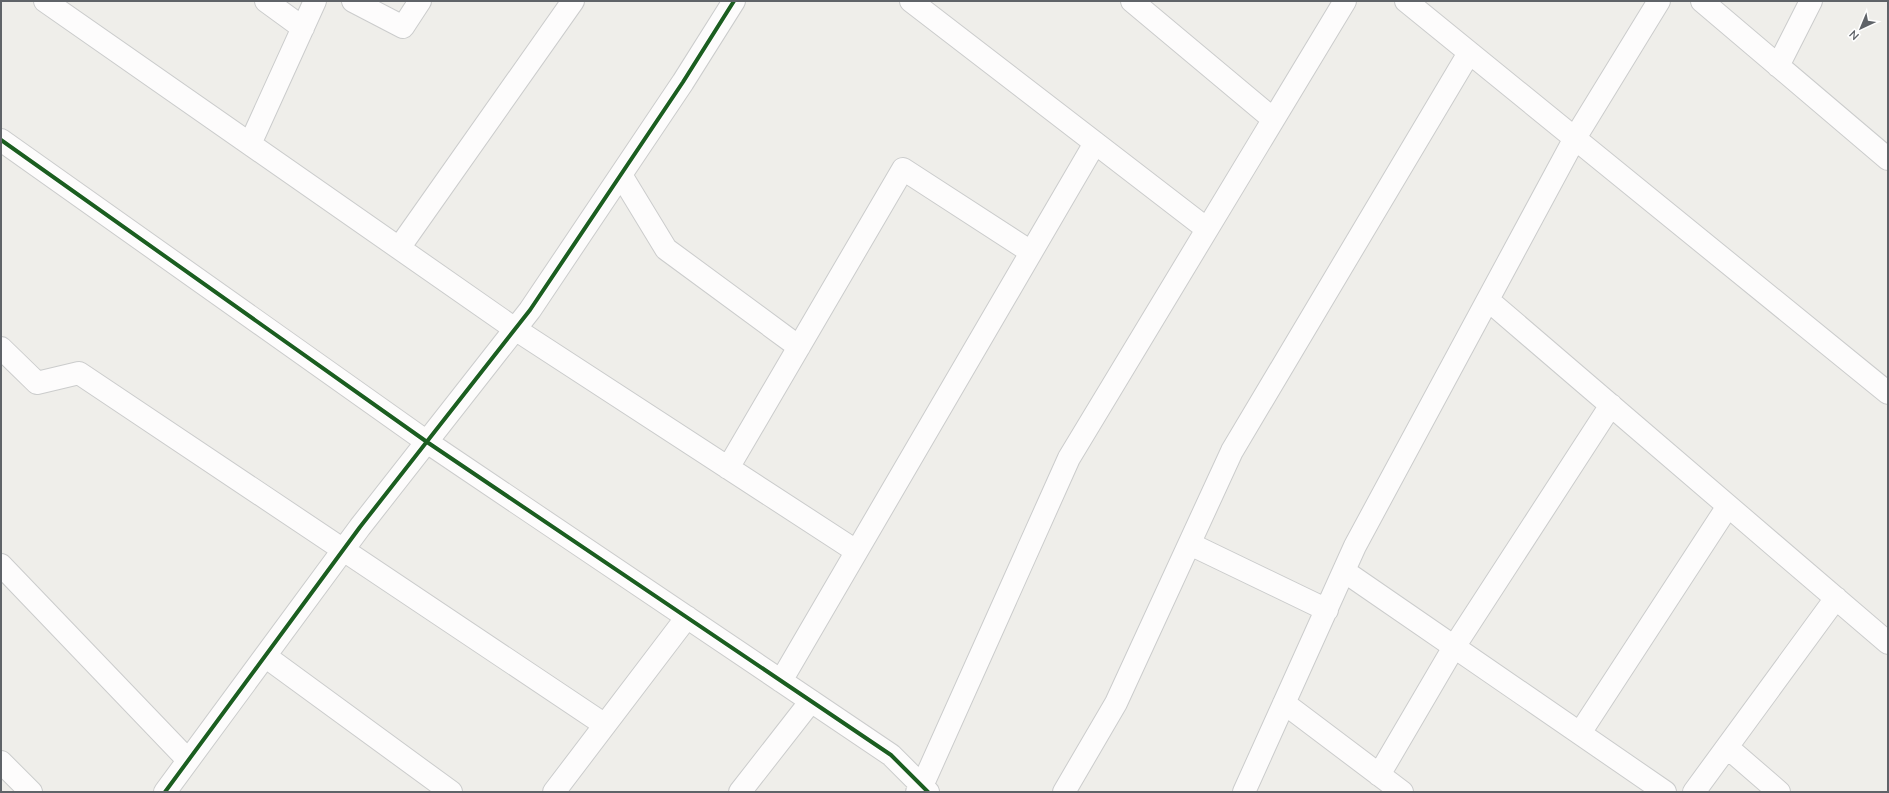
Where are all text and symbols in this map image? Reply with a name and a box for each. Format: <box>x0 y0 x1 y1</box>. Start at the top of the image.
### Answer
north arrow <box>1841 8 1881 48</box>
text: N <box>1846 27 1862 43</box>

